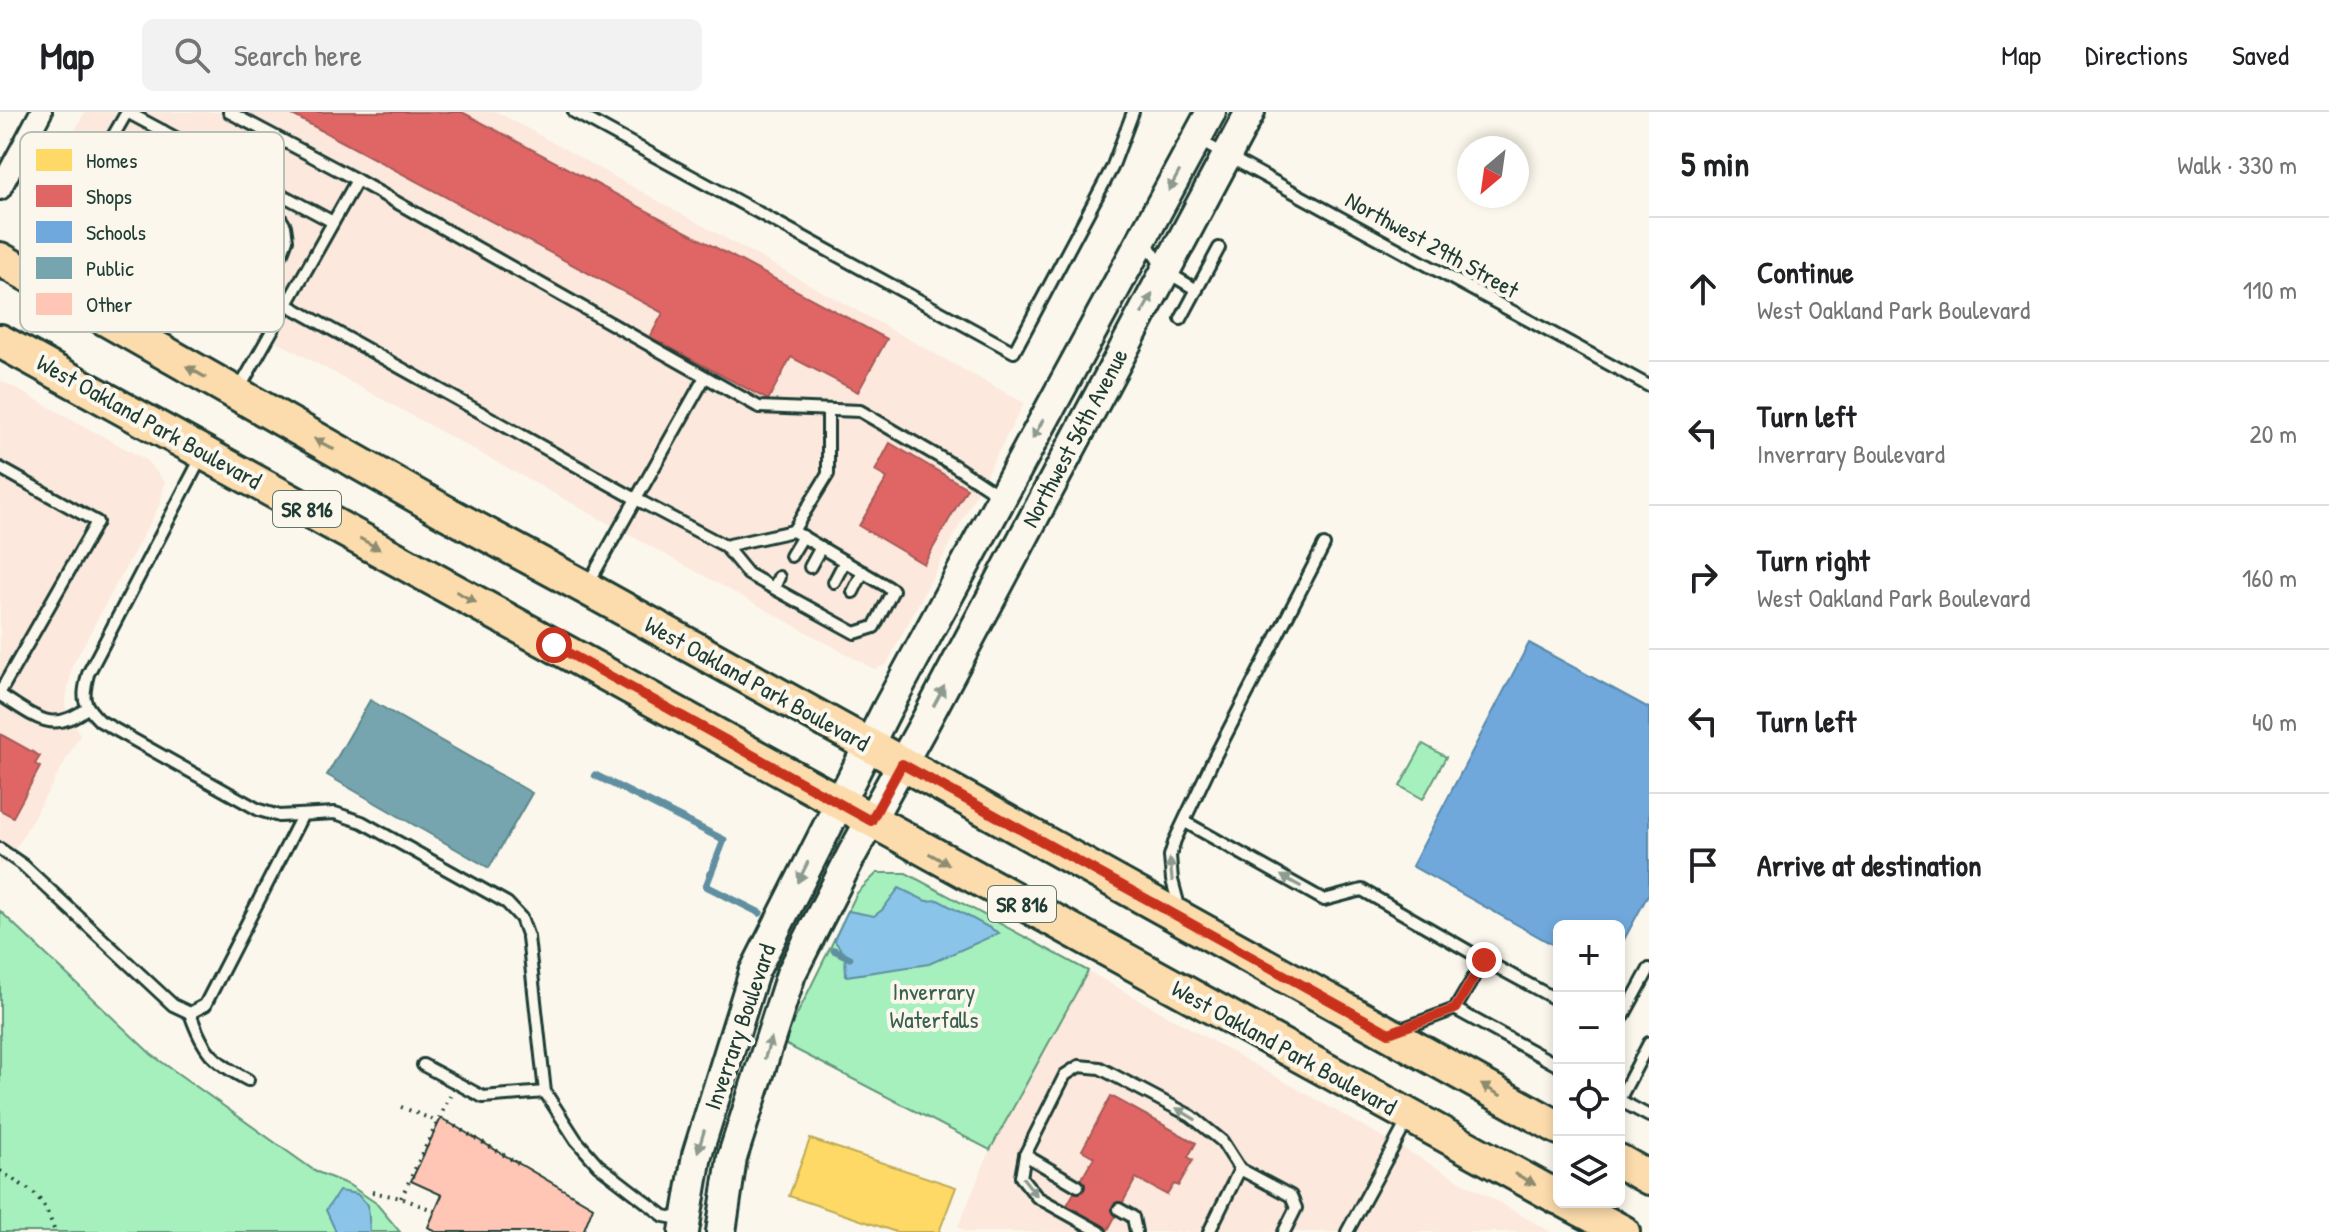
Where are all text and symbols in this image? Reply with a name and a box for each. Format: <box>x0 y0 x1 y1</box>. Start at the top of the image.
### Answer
search box <box>142 19 702 91</box>
text: Map <box>40 29 94 81</box>
icon: search <box>170 33 214 77</box>
text: Search here <box>234 35 362 75</box>
text: Map <box>2001 36 2041 74</box>
text: Directions <box>2085 36 2188 74</box>
text: Saved <box>2232 36 2289 74</box>
legend <box>20 132 284 332</box>
north arrow <box>1457 136 1529 208</box>
text: 5 min <box>1681 141 1749 187</box>
text: Homes <box>86 145 137 175</box>
text: Walk · 330 m <box>2177 147 2297 182</box>
one-way arrow <box>1167 169 1181 192</box>
text: Shops <box>86 181 132 211</box>
street label: Northwest 29th Street <box>1340 183 1525 305</box>
text: Schools <box>86 217 146 247</box>
text: Continue <box>1757 252 1854 292</box>
text: Public <box>86 253 134 283</box>
icon: ahead <box>1681 267 1725 311</box>
text: 110 m <box>2243 272 2297 307</box>
text: Other <box>86 289 133 319</box>
text: West Oakland Park Boulevard <box>1757 292 2030 327</box>
one-way arrow <box>1140 293 1153 316</box>
street label: Northwest 56th Avenue <box>1013 342 1135 533</box>
street label: West Oakland Park Boulevard <box>31 346 268 496</box>
one-way arrow <box>185 365 207 379</box>
text: Turn left <box>1757 396 1856 436</box>
icon: left <box>1681 411 1725 455</box>
text: 20 m <box>2250 416 2297 451</box>
one-way arrow <box>1032 418 1045 441</box>
text: Inverrary Boulevard <box>1757 436 1945 471</box>
one-way arrow <box>313 437 335 451</box>
road number: SR 816 <box>273 491 341 527</box>
one-way arrow <box>359 537 382 551</box>
text: Turn right <box>1757 540 1870 580</box>
icon: right <box>1681 555 1725 599</box>
text: 160 m <box>2242 560 2297 595</box>
text: West Oakland Park Boulevard <box>1757 580 2030 615</box>
one-way arrow <box>455 590 478 604</box>
street label: West Oakland Park Boulevard <box>639 608 876 758</box>
route start <box>536 627 572 663</box>
one-way arrow <box>933 684 946 707</box>
icon: left <box>1681 699 1725 743</box>
text: Turn left <box>1757 701 1856 741</box>
text: 40 m <box>2252 704 2297 739</box>
icon: arrive <box>1681 843 1725 887</box>
text: Arrive at destination <box>1757 845 1982 885</box>
one-way arrow <box>928 851 950 865</box>
one-way arrow <box>1165 857 1178 882</box>
one-way arrow <box>796 861 810 884</box>
one-way arrow <box>1279 874 1302 888</box>
road number: SR 816 <box>988 886 1056 922</box>
map controls <box>1553 920 1625 1208</box>
button: + <box>1553 920 1625 992</box>
street label: Inverrary Boulevard <box>696 939 782 1114</box>
route end <box>1466 942 1502 978</box>
street label: West Oakland Park Boulevard <box>1166 972 1403 1122</box>
park label: Inverrary Waterfalls <box>890 975 978 1035</box>
button: − <box>1553 992 1625 1064</box>
one-way arrow <box>762 1036 774 1060</box>
button: locate <box>1553 1064 1625 1136</box>
one-way arrow <box>1480 1083 1502 1097</box>
one-way arrow <box>1175 1108 1197 1122</box>
one-way arrow <box>694 1129 707 1153</box>
button: layers <box>1553 1136 1625 1208</box>
one-way arrow <box>1514 1172 1536 1186</box>
one-way arrow <box>1021 1177 1037 1197</box>

